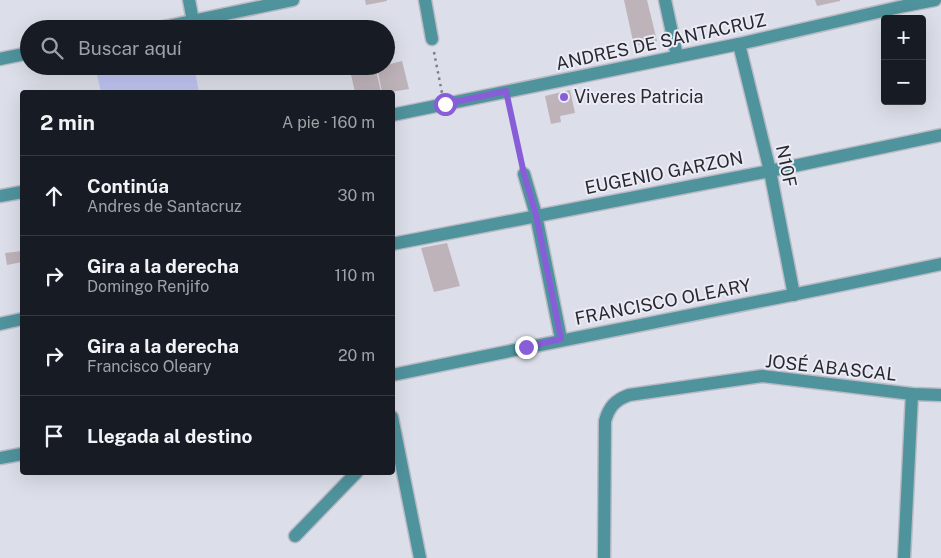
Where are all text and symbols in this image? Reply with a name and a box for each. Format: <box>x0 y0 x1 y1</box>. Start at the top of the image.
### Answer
street label: ANDRES DE SANTACRUZ <box>554 9 768 74</box>
map controls <box>881 15 926 105</box>
button: + <box>881 15 926 60</box>
search box <box>20 20 395 75</box>
icon: search <box>38 34 66 62</box>
text: Buscar aquí <box>78 37 182 59</box>
button: − <box>881 60 926 105</box>
place label: Viveres Patricia <box>574 86 704 107</box>
marker: Viveres Patricia <box>558 91 570 103</box>
route start <box>434 93 457 116</box>
text: 2 min <box>40 110 95 135</box>
text: A pie · 160 m <box>282 113 375 132</box>
street label: N10F <box>772 143 801 189</box>
street label: EUGENIO GARZON <box>583 147 745 198</box>
text: Continúa <box>87 175 169 197</box>
icon: ahead <box>40 182 68 210</box>
text: 30 m <box>338 186 375 205</box>
text: Andres de Santacruz <box>87 197 242 216</box>
text: Gira a la derecha <box>87 255 239 277</box>
icon: right <box>40 262 68 290</box>
text: 110 m <box>334 266 375 285</box>
street label: FRANCISCO OLEARY <box>573 274 753 329</box>
text: Domingo Renjifo <box>87 277 209 296</box>
text: Gira a la derecha <box>87 335 239 357</box>
route end <box>515 336 538 359</box>
icon: right <box>40 342 68 370</box>
text: 20 m <box>338 346 375 365</box>
street label: JOSÉ ABASCAL <box>764 349 898 385</box>
text: Francisco Oleary <box>87 357 212 376</box>
icon: arrive <box>40 422 68 450</box>
text: Llegada al destino <box>87 425 252 447</box>

